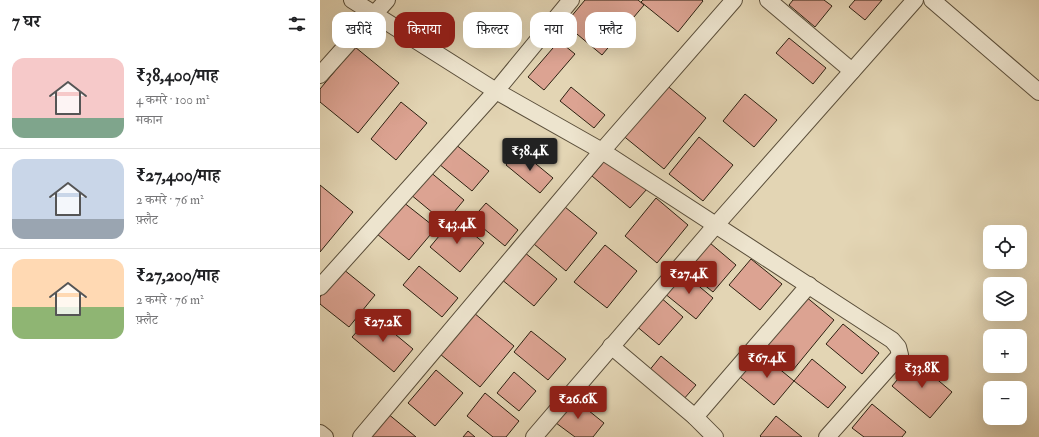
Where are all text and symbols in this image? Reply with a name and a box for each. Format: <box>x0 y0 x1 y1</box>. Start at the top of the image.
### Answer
text: 7 घर <box>12 11 40 32</box>
chip: खरीदें <box>332 12 386 48</box>
chip: किराया <box>394 12 455 48</box>
chip: फ़िल्टर <box>463 12 522 48</box>
chip: नया <box>530 12 577 48</box>
chip: फ़्लैट <box>585 12 636 48</box>
icon: filters <box>286 13 308 35</box>
text: ₹38,400/माह <box>136 65 219 86</box>
icon: home <box>44 74 92 122</box>
text: 4 कमरे · 100 m² <box>136 92 209 108</box>
text: मकान <box>136 112 162 128</box>
pin: ₹38.4K <box>497 138 563 172</box>
text: ₹38.4K <box>511 143 549 159</box>
text: ₹27,400/माह <box>136 165 220 186</box>
icon: home <box>44 175 92 223</box>
text: 2 कमरे · 76 m² <box>136 192 204 208</box>
pin: ₹43.4K <box>424 211 490 245</box>
text: फ़्लैट <box>136 212 158 228</box>
text: ₹43.4K <box>438 216 476 232</box>
map controls <box>983 225 1027 425</box>
button: locate <box>983 225 1027 269</box>
pin: ₹27.4K <box>656 261 722 295</box>
text: ₹27,200/माह <box>136 265 219 286</box>
text: ₹27.4K <box>670 266 708 282</box>
icon: home <box>44 275 92 323</box>
button: layers <box>983 277 1027 321</box>
text: 2 कमरे · 76 m² <box>136 292 204 308</box>
pin: ₹27.2K <box>350 309 416 343</box>
text: फ़्लैट <box>136 312 158 328</box>
text: ₹27.2K <box>364 314 402 330</box>
button: + <box>983 329 1027 373</box>
pin: ₹67.4K <box>734 345 800 379</box>
text: ₹67.4K <box>748 350 786 366</box>
pin: ₹33.8K <box>889 355 955 389</box>
text: ₹33.8K <box>904 360 940 376</box>
button: − <box>983 381 1027 425</box>
pin: ₹26.6K <box>545 386 611 420</box>
text: ₹26.6K <box>559 391 597 407</box>

